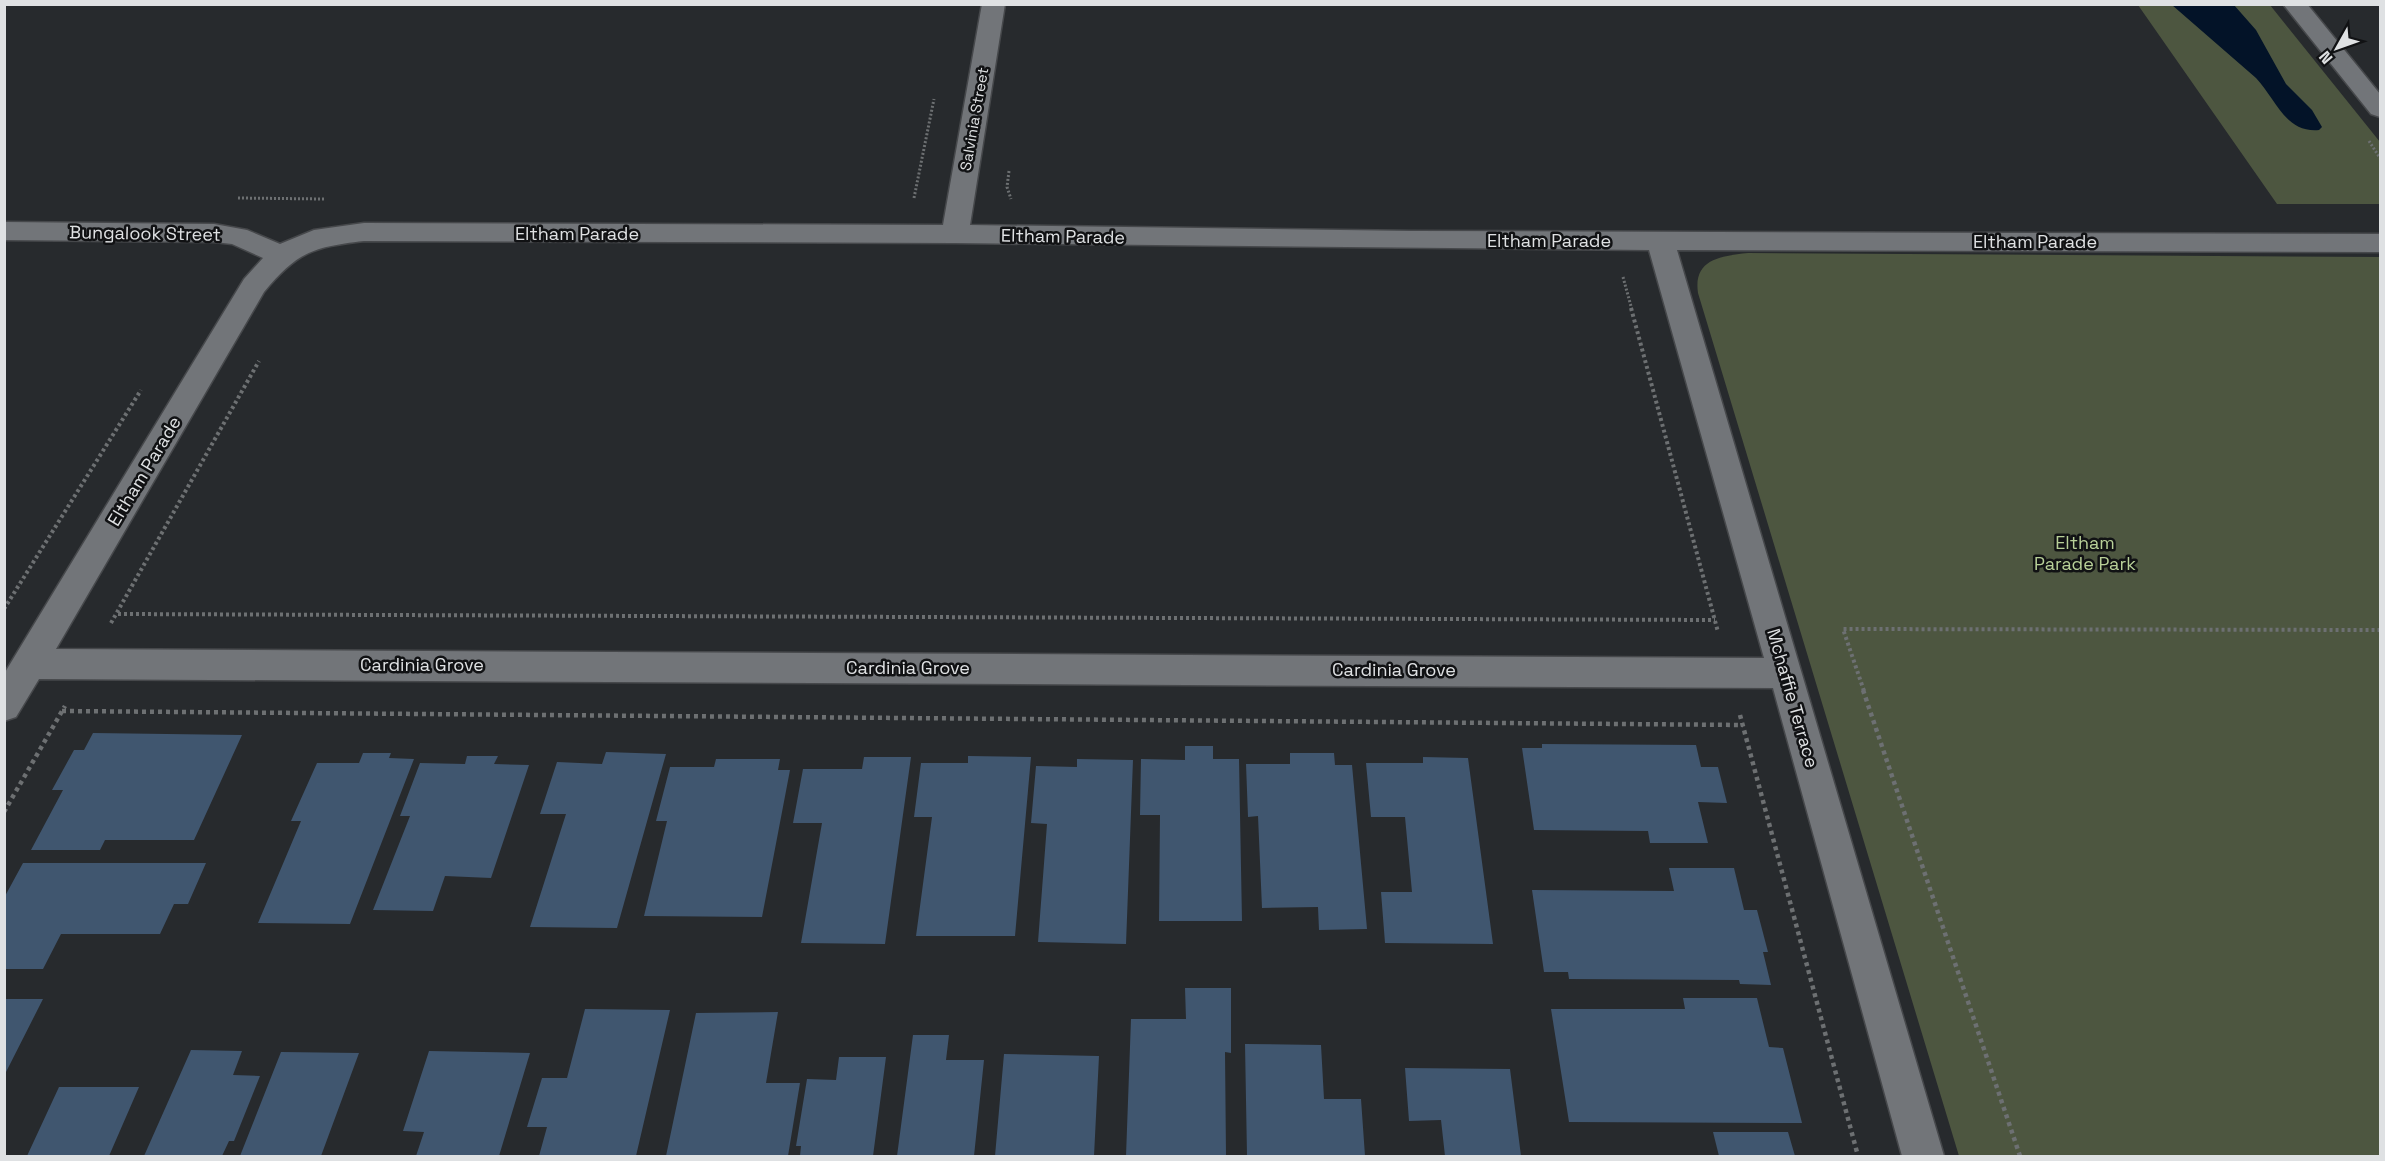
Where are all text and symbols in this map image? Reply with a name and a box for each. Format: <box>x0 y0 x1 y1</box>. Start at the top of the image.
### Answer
north arrow <box>2307 18 2367 78</box>
text: N <box>2314 46 2337 68</box>
street label: Salvinia Street <box>956 66 992 172</box>
street label: Bungalook Street <box>69 220 221 246</box>
street label: Eltham Parade <box>515 222 639 245</box>
street label: Eltham Parade <box>1001 223 1125 249</box>
street label: Eltham Parade <box>1487 229 1611 252</box>
street label: Eltham Parade <box>1973 230 2097 253</box>
street label: Eltham Parade <box>102 412 186 530</box>
park label: Eltham Parade Park <box>2034 531 2136 575</box>
street label: Mchaffie Terrace <box>1762 626 1824 770</box>
street label: Cardinia Grove <box>360 653 484 676</box>
street label: Cardinia Grove <box>846 656 970 679</box>
street label: Cardinia Grove <box>1332 658 1456 681</box>

